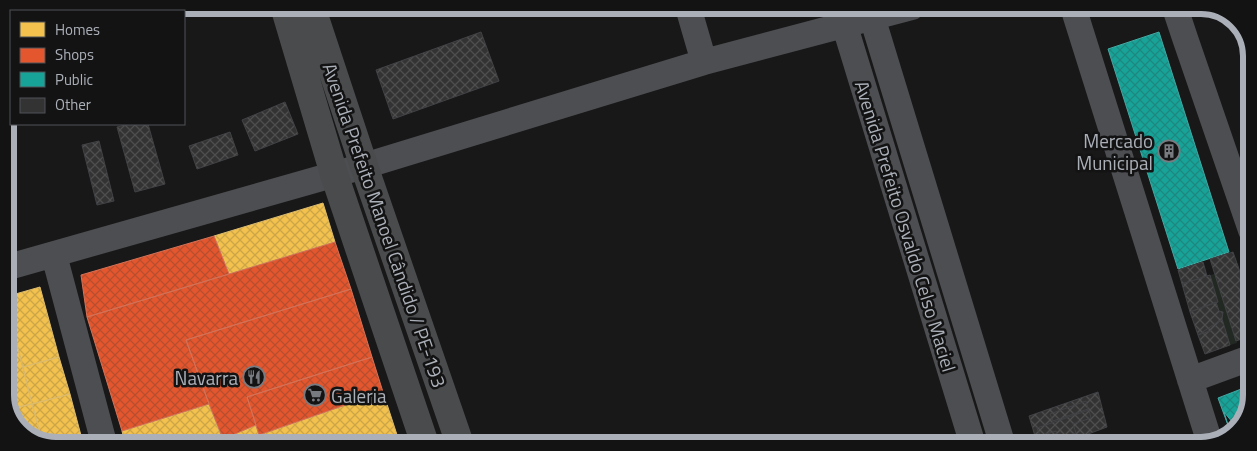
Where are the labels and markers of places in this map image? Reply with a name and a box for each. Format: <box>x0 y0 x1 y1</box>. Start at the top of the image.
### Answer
place label: Mercado Municipal <box>1076 126 1153 177</box>
building icon: Mercado Municipal <box>1157 139 1181 163</box>
place label: Navarra <box>175 363 238 392</box>
restaurant icon: Navarra <box>242 365 266 389</box>
place label: Galeria <box>331 381 387 410</box>
supermarket icon: Galeria <box>303 383 327 407</box>

